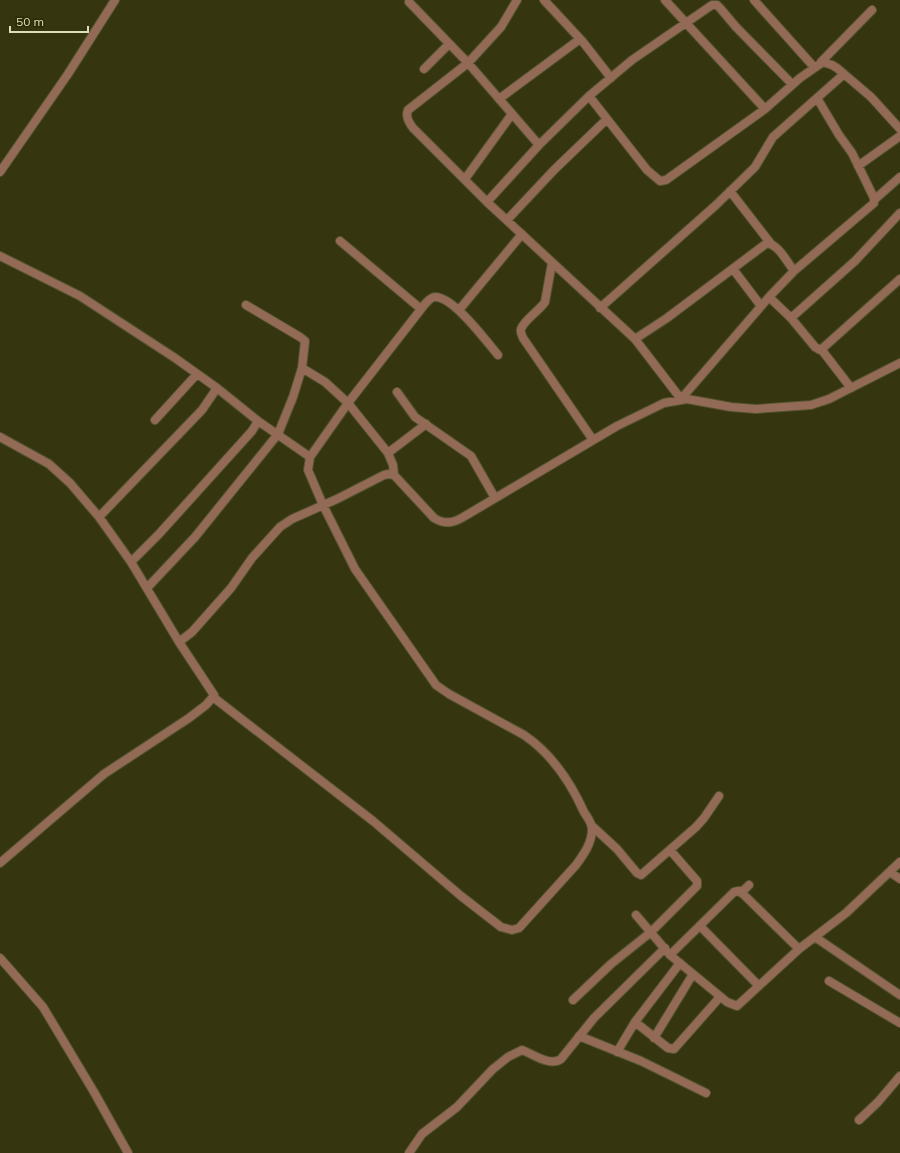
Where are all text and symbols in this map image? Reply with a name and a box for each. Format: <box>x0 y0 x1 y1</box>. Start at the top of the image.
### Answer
scale bar <box>10 8 88 34</box>
text: 50 m <box>16 14 44 29</box>

